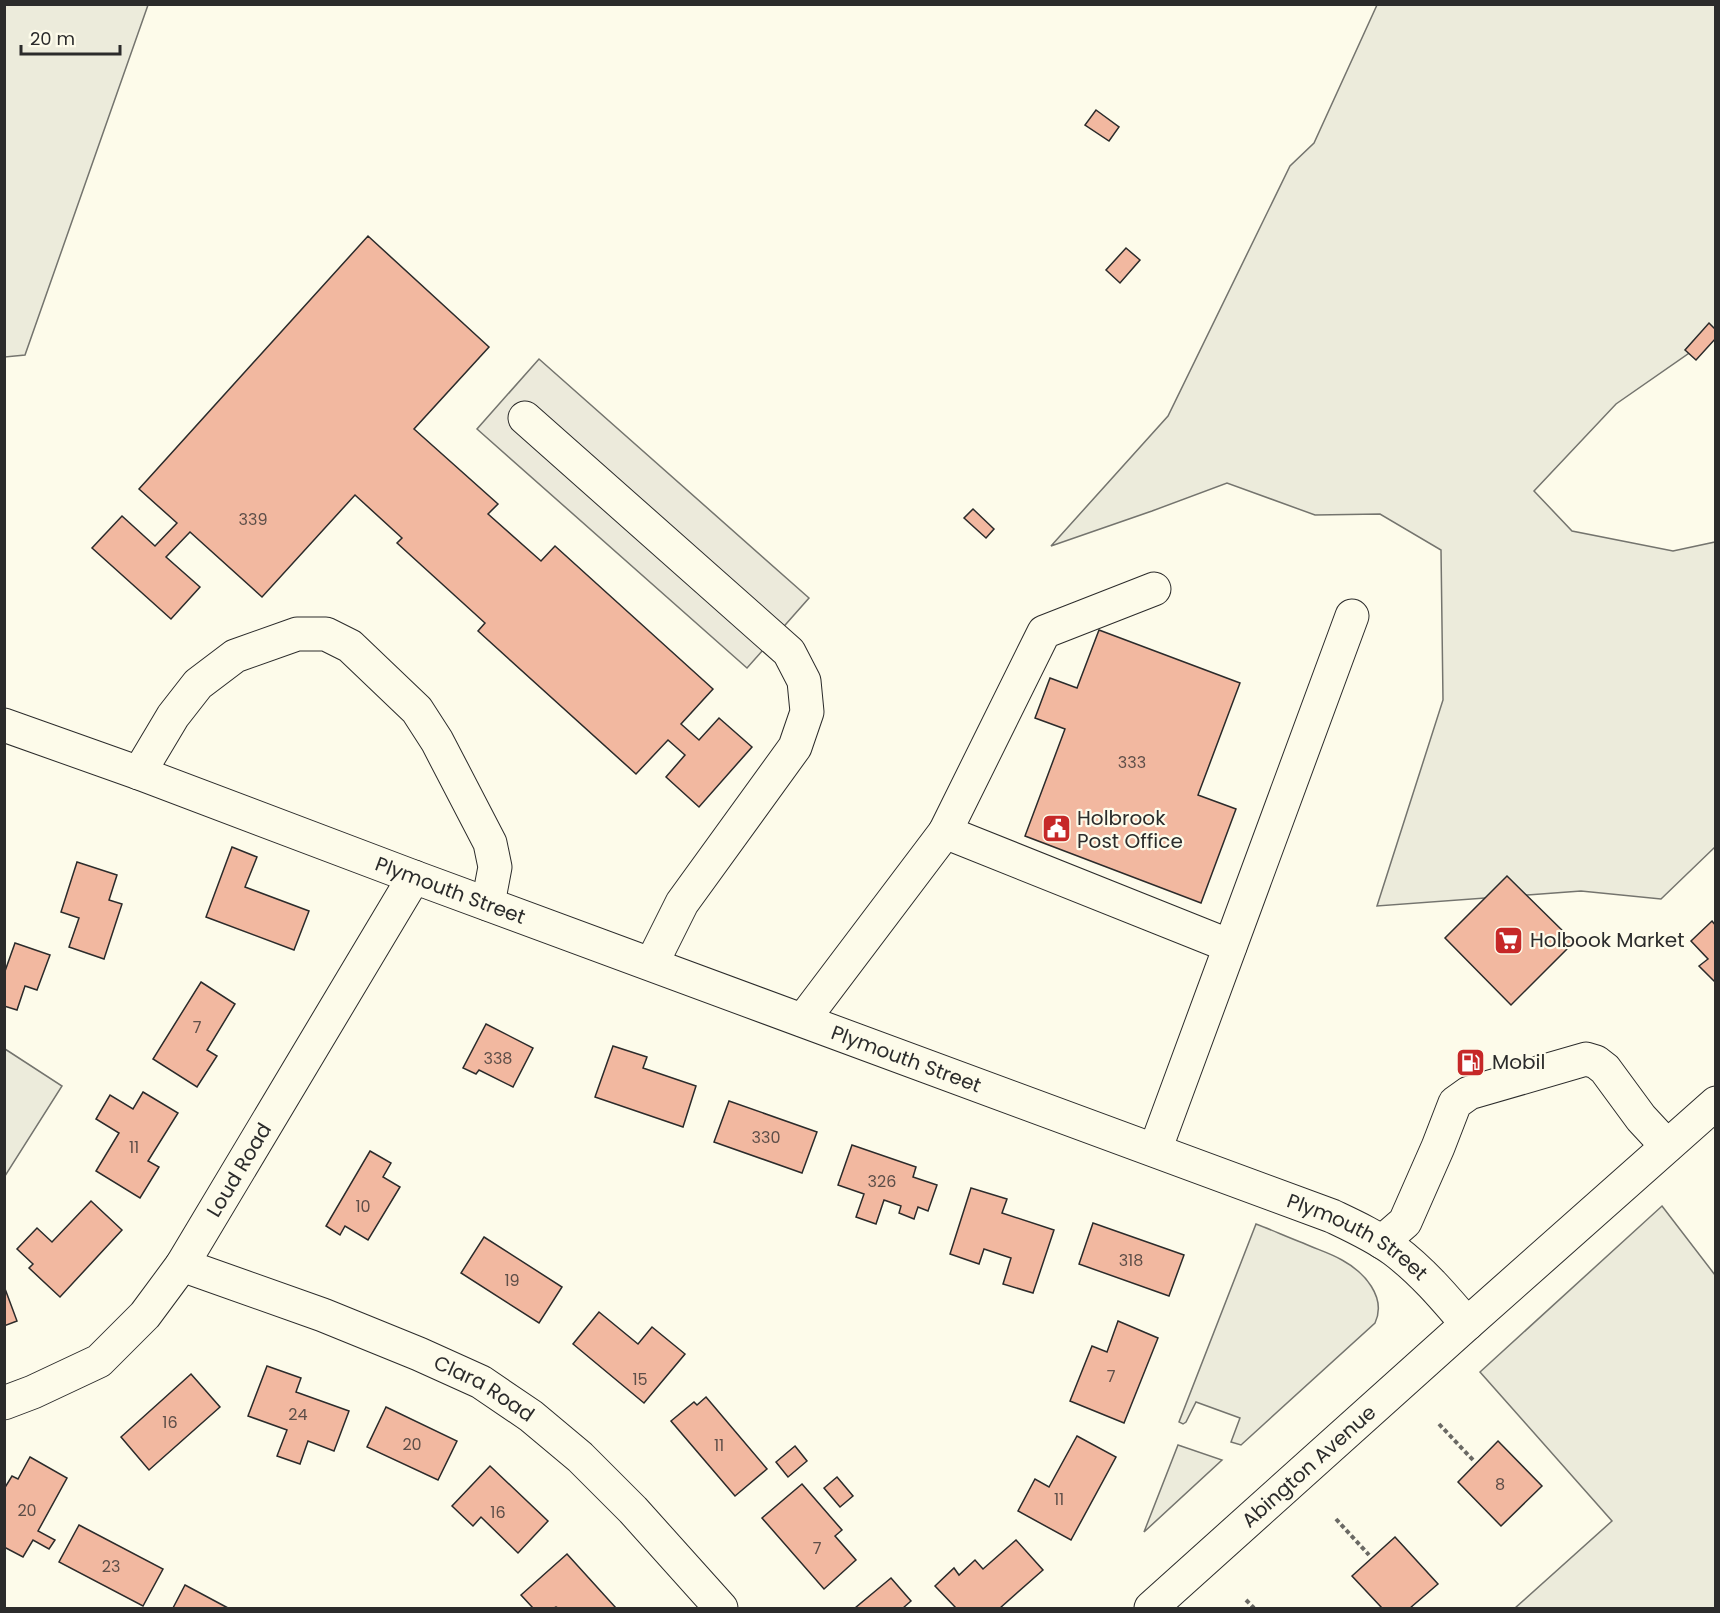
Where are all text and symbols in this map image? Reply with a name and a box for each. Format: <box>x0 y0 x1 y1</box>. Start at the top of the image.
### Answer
scale bar <box>21 18 120 56</box>
text: 20 m <box>30 26 75 51</box>
house number: 339 <box>239 508 267 531</box>
house number: 333 <box>1118 751 1146 774</box>
place label: Holbrook Post Office <box>1077 804 1183 855</box>
public building icon: Holbrook Post Office <box>1040 813 1072 845</box>
street label: Plymouth Street <box>371 850 529 931</box>
supermarket icon: Holbook Market <box>1493 924 1525 956</box>
place label: Holbook Market <box>1530 926 1685 954</box>
house number: 7 <box>193 1016 202 1039</box>
street label: Plymouth Street <box>827 1018 985 1099</box>
fuel station icon: Mobil <box>1455 1046 1487 1078</box>
house number: 338 <box>484 1047 512 1070</box>
place label: Mobil <box>1492 1048 1545 1076</box>
street label: Loud Road <box>200 1118 278 1222</box>
house number: 330 <box>752 1126 780 1149</box>
house number: 11 <box>129 1136 139 1159</box>
house number: 326 <box>868 1170 896 1193</box>
street label: Plymouth Street <box>1283 1187 1434 1287</box>
house number: 10 <box>355 1195 371 1218</box>
house number: 318 <box>1119 1249 1143 1272</box>
house number: 19 <box>504 1269 520 1292</box>
street label: Clara Road <box>429 1348 540 1428</box>
house number: 7 <box>1107 1365 1116 1388</box>
house number: 15 <box>632 1368 648 1391</box>
street label: Abington Avenue <box>1235 1398 1382 1534</box>
house number: 24 <box>288 1403 308 1426</box>
house number: 16 <box>162 1411 178 1434</box>
house number: 20 <box>402 1433 422 1456</box>
house number: 11 <box>714 1434 724 1457</box>
house number: 8 <box>1495 1473 1505 1496</box>
house number: 11 <box>1054 1488 1064 1511</box>
house number: 20 <box>17 1499 37 1522</box>
house number: 16 <box>490 1501 506 1524</box>
house number: 7 <box>813 1537 822 1560</box>
house number: 23 <box>102 1555 120 1578</box>

